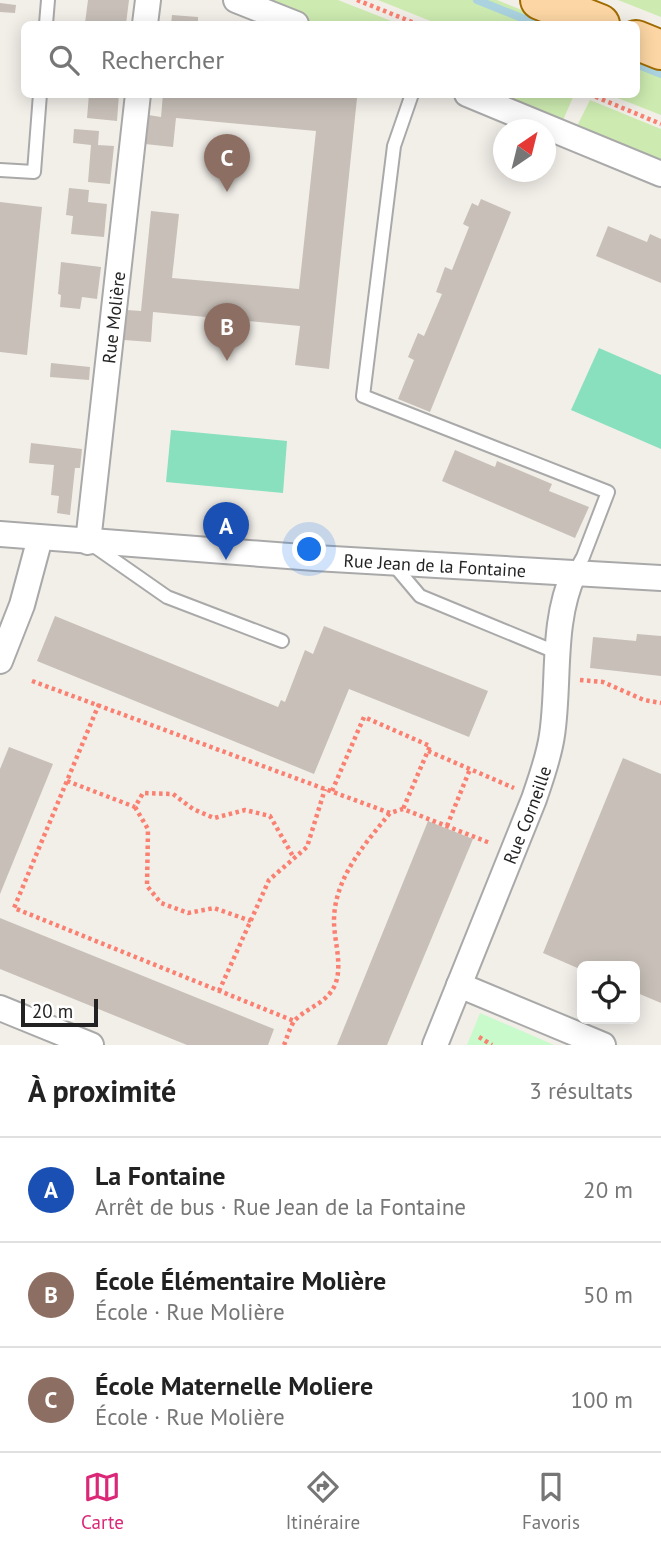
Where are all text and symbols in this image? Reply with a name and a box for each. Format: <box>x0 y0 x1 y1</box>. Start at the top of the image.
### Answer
search box <box>21 21 640 98</box>
icon: search <box>45 41 83 79</box>
text: Rechercher <box>101 43 224 76</box>
north arrow <box>493 119 556 182</box>
pin: C <box>204 134 250 192</box>
street label: Rue Molière <box>97 270 130 365</box>
pin: B <box>204 303 250 361</box>
pin: A <box>203 502 249 560</box>
your location <box>292 532 326 566</box>
street label: Rue Jean de la Fontaine <box>343 548 527 582</box>
street label: Rue Corneille <box>498 763 556 867</box>
map controls <box>577 961 640 1024</box>
button: locate <box>577 961 640 1024</box>
scale bar <box>21 996 98 1028</box>
text: 20 m <box>32 999 73 1023</box>
text: À proximité <box>28 1071 176 1110</box>
text: 3 résultats <box>529 1076 633 1105</box>
text: La Fontaine <box>95 1159 226 1192</box>
text: A <box>44 1175 58 1204</box>
text: 20 m <box>583 1175 633 1204</box>
text: Arrêt de bus · Rue Jean de la Fontaine <box>95 1192 466 1221</box>
text: École Élémentaire Molière <box>95 1264 386 1297</box>
text: B <box>44 1280 58 1309</box>
text: 50 m <box>583 1280 633 1309</box>
text: École · Rue Molière <box>95 1297 285 1326</box>
text: École Maternelle Moliere <box>95 1369 373 1402</box>
text: C <box>45 1385 57 1414</box>
text: 100 m <box>571 1385 633 1414</box>
text: École · Rue Molière <box>95 1402 285 1431</box>
tab: Carte <box>81 1468 124 1534</box>
tab: Itinéraire <box>286 1468 360 1534</box>
tab: Favoris <box>522 1468 580 1534</box>

